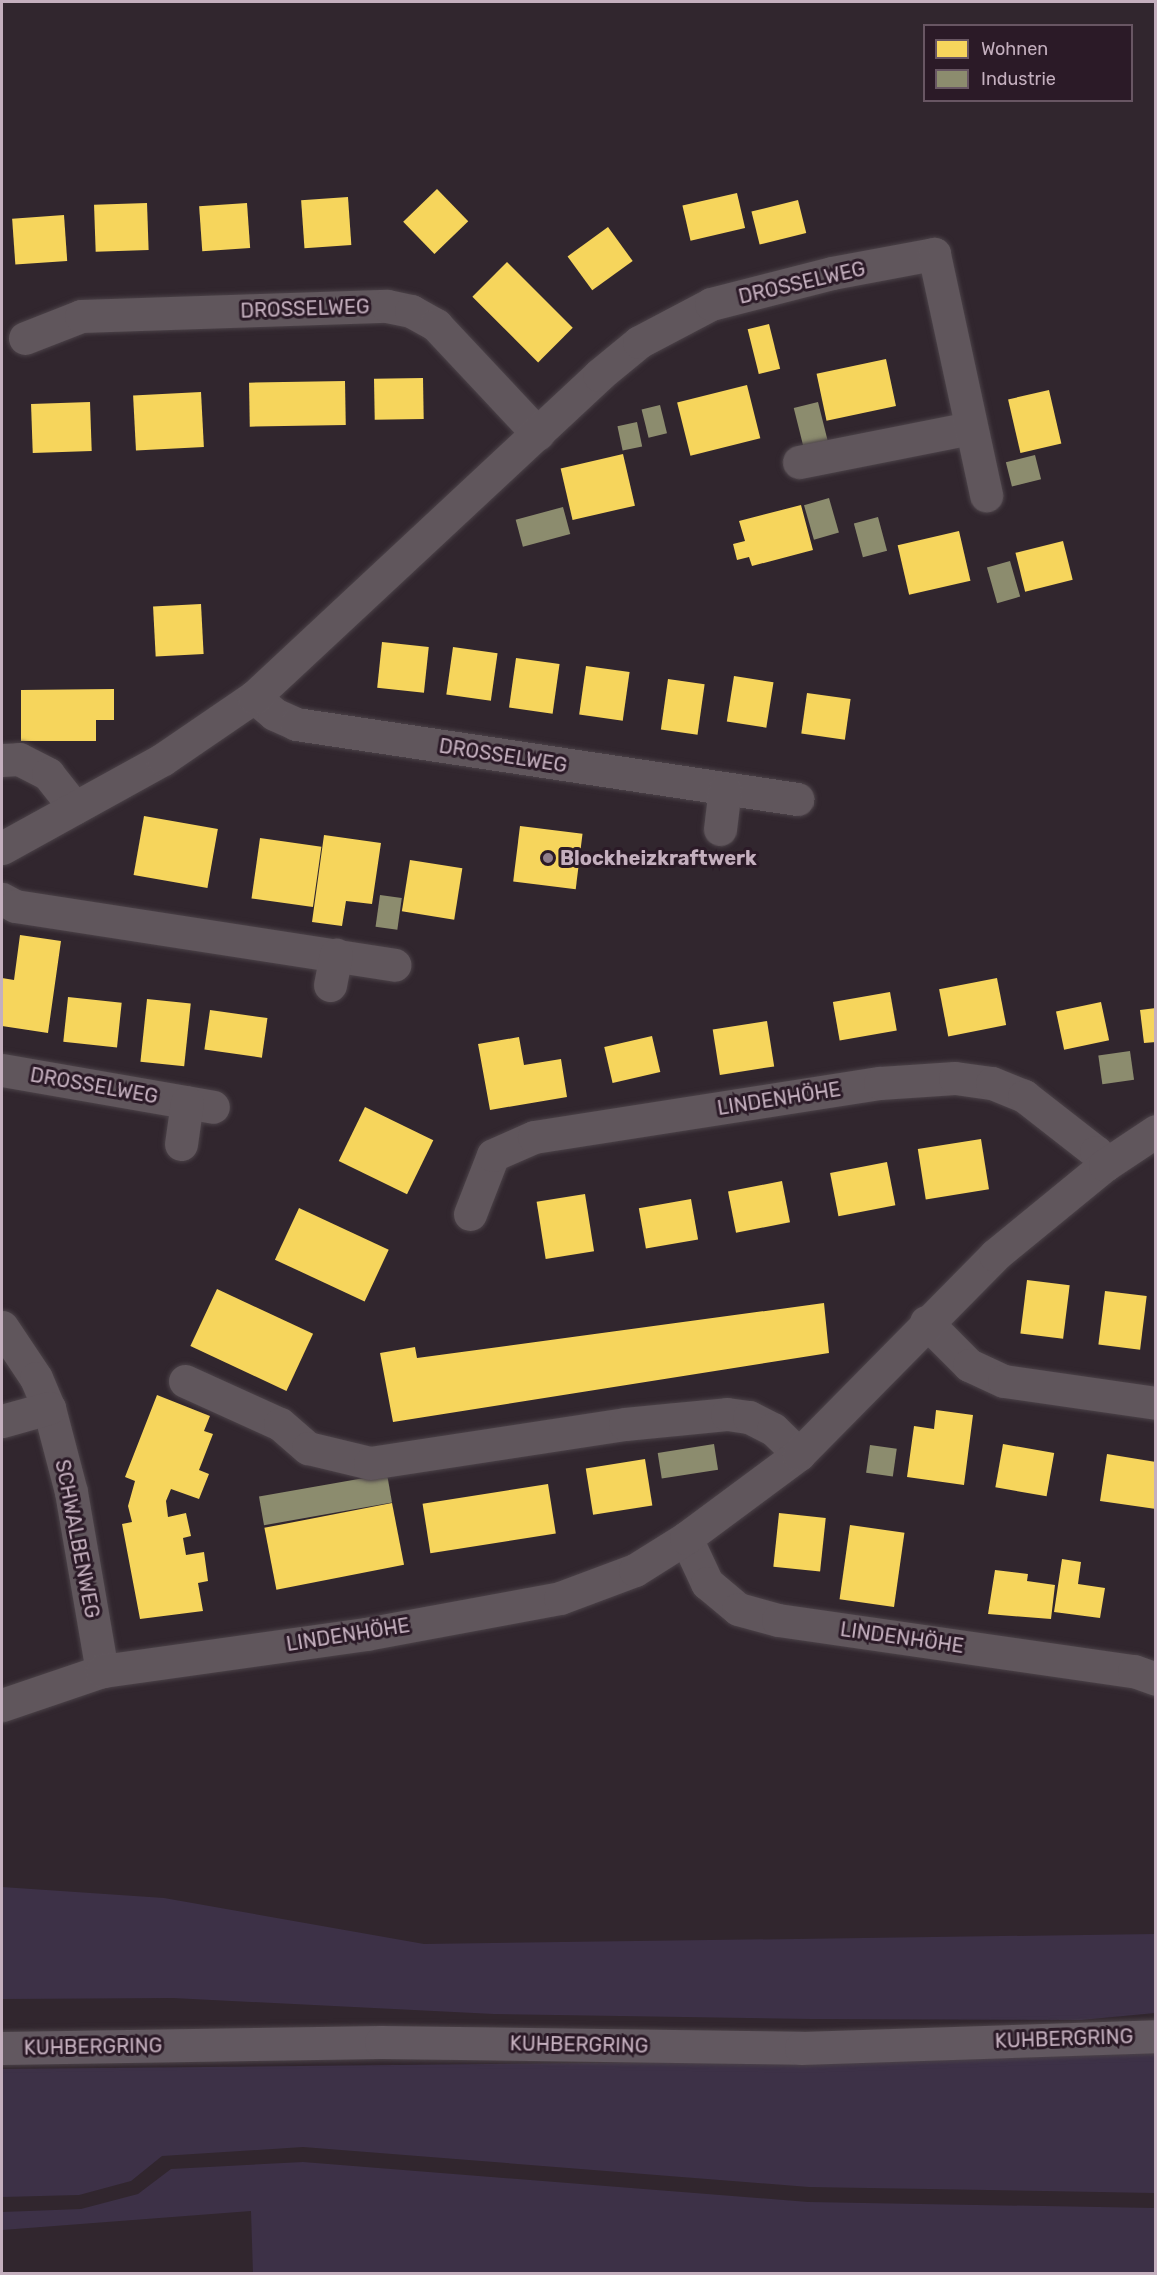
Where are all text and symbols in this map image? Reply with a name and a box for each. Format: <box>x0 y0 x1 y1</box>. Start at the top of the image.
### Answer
legend <box>923 24 1133 102</box>
text: Wohnen <box>981 38 1048 60</box>
text: Industrie <box>981 68 1056 90</box>
street label: DROSSELWEG <box>736 257 868 309</box>
street label: DROSSELWEG <box>240 295 370 323</box>
street label: DROSSELWEG <box>437 734 569 778</box>
place label: Blockheizkraftwerk <box>560 846 757 870</box>
marker: Blockheizkraftwerk <box>541 851 555 865</box>
street label: DROSSELWEG <box>28 1063 160 1109</box>
street label: LINDENHÖHE <box>716 1077 842 1121</box>
street label: SCHWALBENWEG <box>50 1458 104 1620</box>
street label: LINDENHÖHE <box>285 1613 411 1657</box>
street label: LINDENHÖHE <box>839 1617 965 1659</box>
street label: KUHBERGRING <box>994 2025 1134 2053</box>
street label: KUHBERGRING <box>510 2032 648 2058</box>
street label: KUHBERGRING <box>24 2034 162 2060</box>

